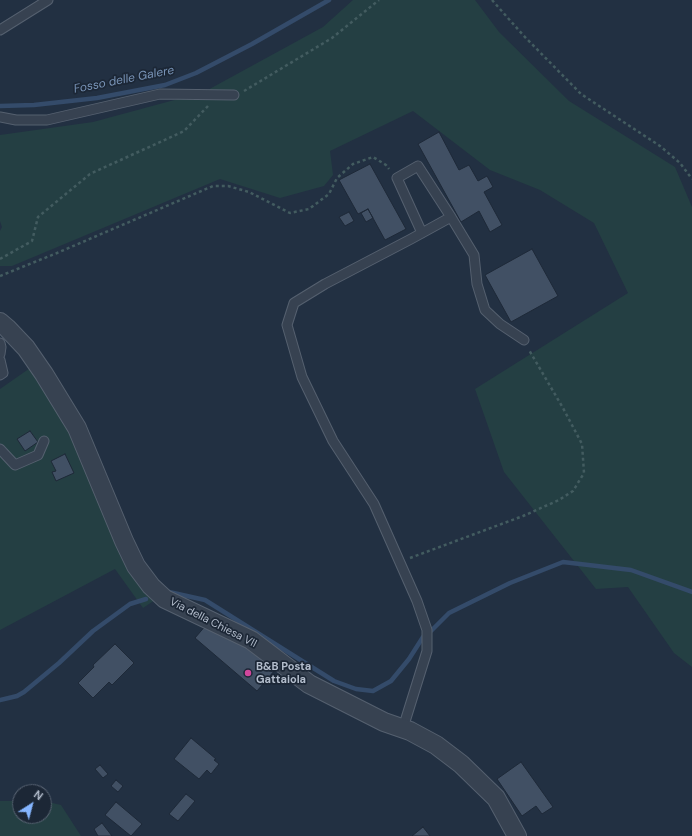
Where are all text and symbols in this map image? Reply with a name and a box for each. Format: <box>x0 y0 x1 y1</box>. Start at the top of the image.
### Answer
water label: Fosso delle Galere <box>73 63 175 97</box>
street label: Via della Chiesa VII <box>167 595 259 651</box>
place label: B&B Posta Gattaiola <box>256 660 311 686</box>
marker: B&B Posta Gattaiola <box>243 668 253 678</box>
north arrow <box>12 784 52 824</box>
text: N <box>31 787 46 803</box>

